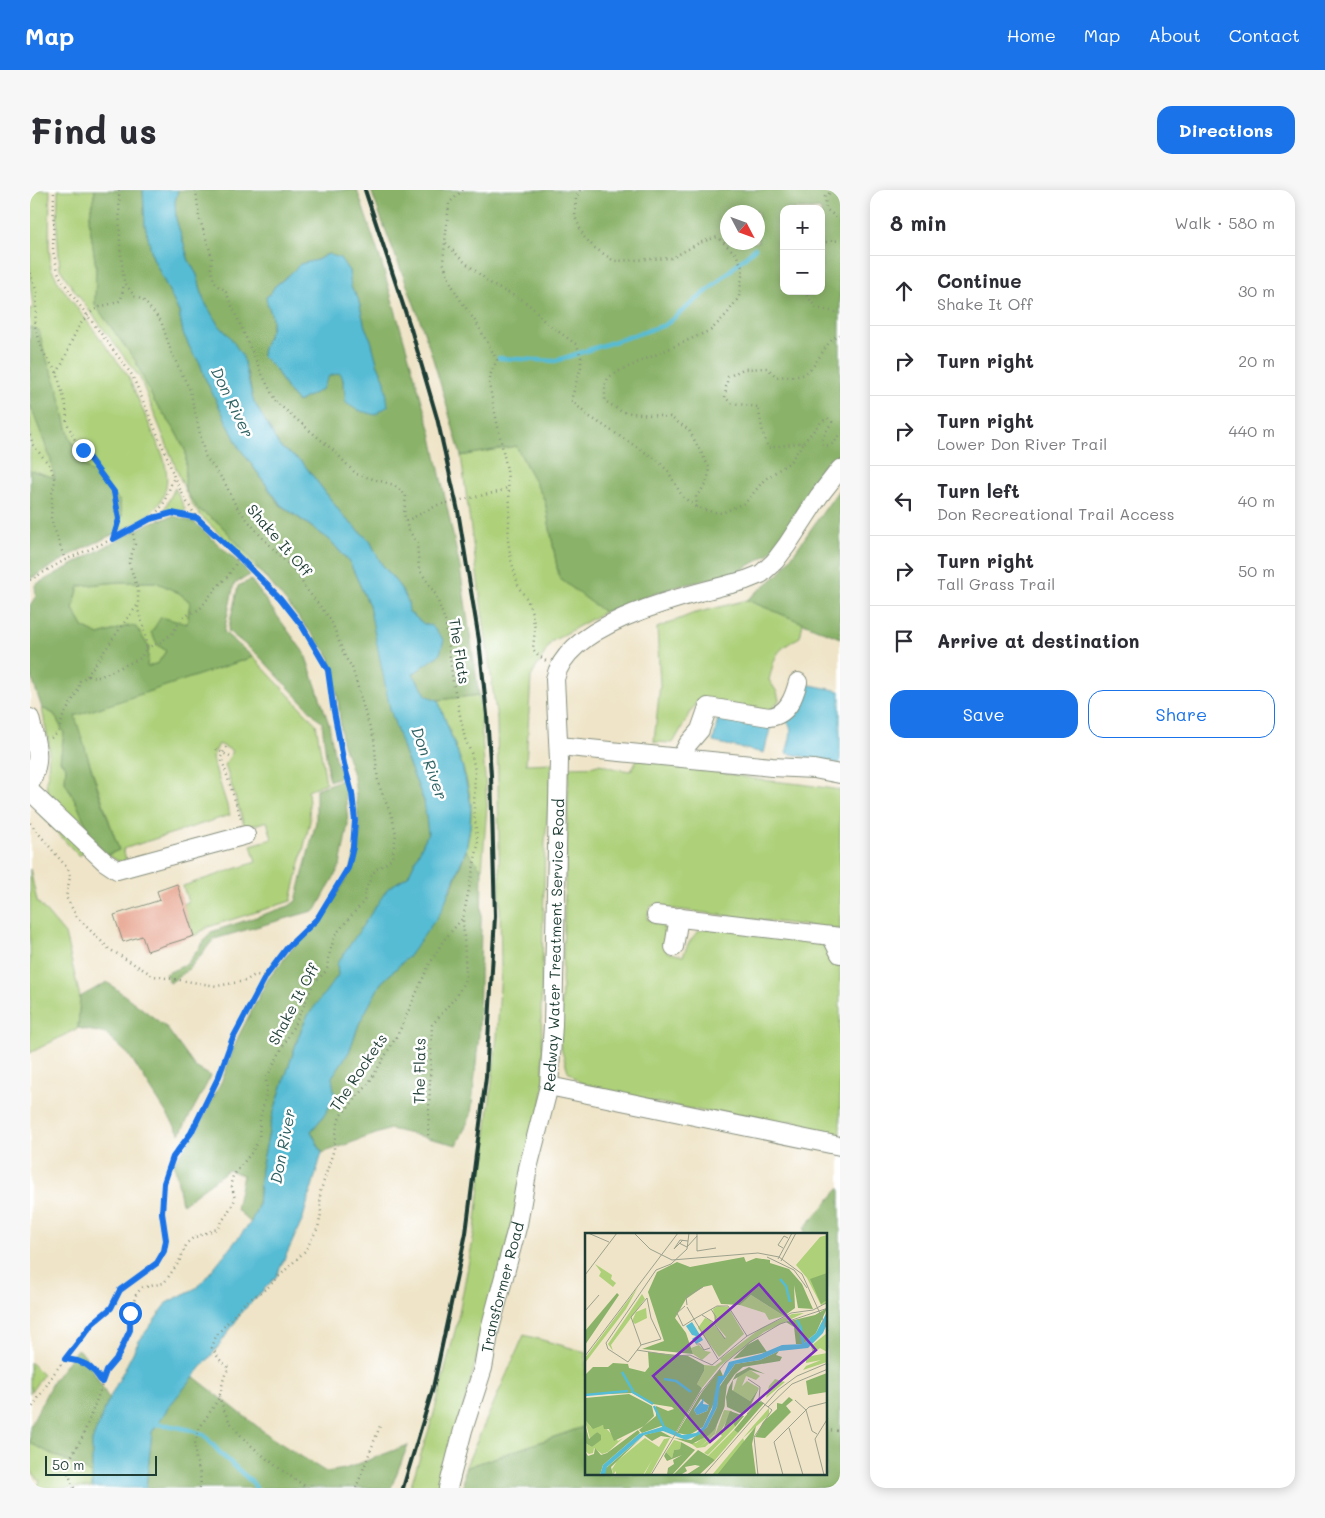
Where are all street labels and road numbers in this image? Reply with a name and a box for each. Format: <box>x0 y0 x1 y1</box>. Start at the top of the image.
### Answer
street label: Shake It Off <box>243 500 318 581</box>
street label: The Flats <box>445 617 475 685</box>
street label: Redway Water Treatment Service Road <box>538 798 568 1094</box>
street label: Shake It Off <box>263 959 323 1048</box>
street label: The Rockets <box>325 1029 391 1115</box>
street label: The Flats <box>408 1038 430 1104</box>
street label: Transformer Road <box>476 1220 528 1354</box>

